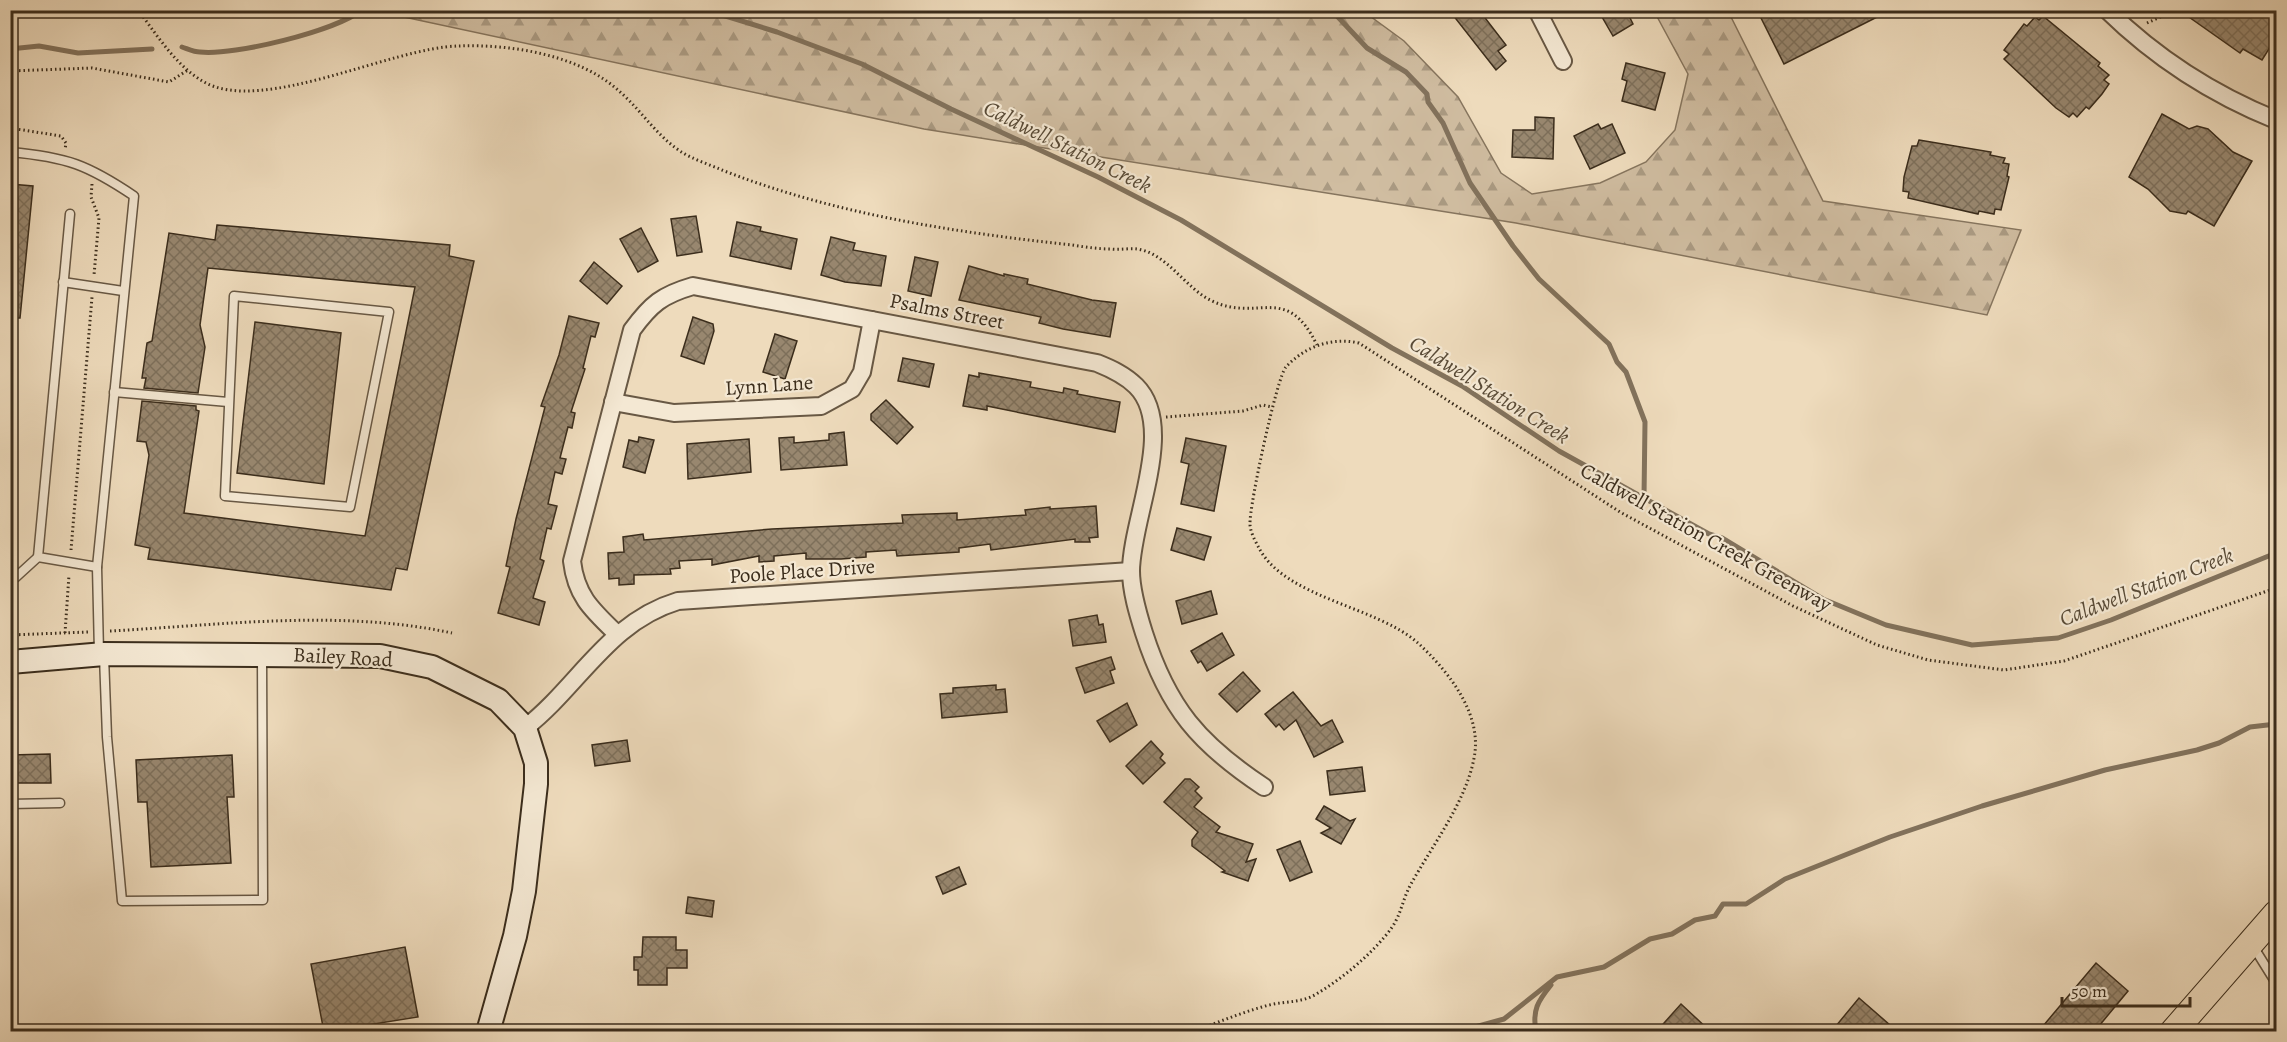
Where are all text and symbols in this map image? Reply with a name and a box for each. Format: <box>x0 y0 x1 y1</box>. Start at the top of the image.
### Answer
water label: Caldwell Station Creek <box>978 93 1157 201</box>
street label: Psalms Street <box>887 286 1007 336</box>
water label: Caldwell Station Creek <box>1404 328 1576 451</box>
street label: Lynn Lane <box>724 368 814 402</box>
street label: Caldwell Station Creek Greenway <box>1575 456 1837 618</box>
water label: Caldwell Station Creek <box>2055 540 2238 634</box>
street label: Poole Place Drive <box>728 552 876 590</box>
street label: Bailey Road <box>292 640 394 674</box>
scale bar <box>2062 970 2190 1008</box>
text: 50 m <box>2071 979 2107 1003</box>

